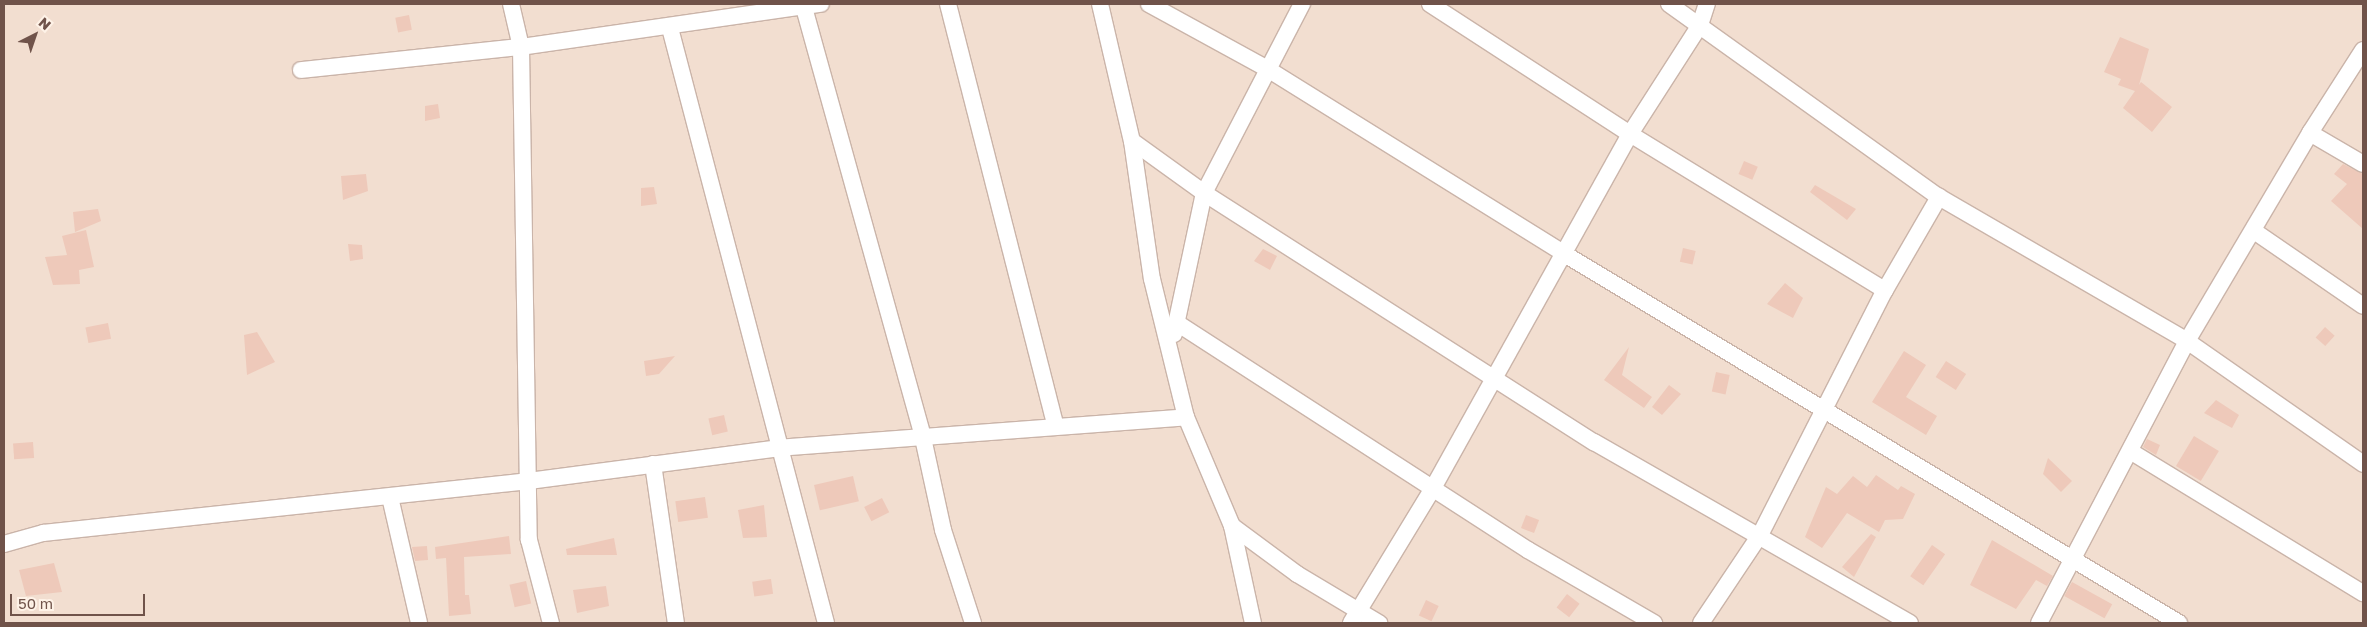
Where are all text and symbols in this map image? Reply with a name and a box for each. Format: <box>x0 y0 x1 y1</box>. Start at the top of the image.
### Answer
north arrow <box>10 10 60 60</box>
text: N <box>36 13 55 33</box>
scale bar <box>12 584 148 616</box>
text: 50 m <box>18 594 53 612</box>

